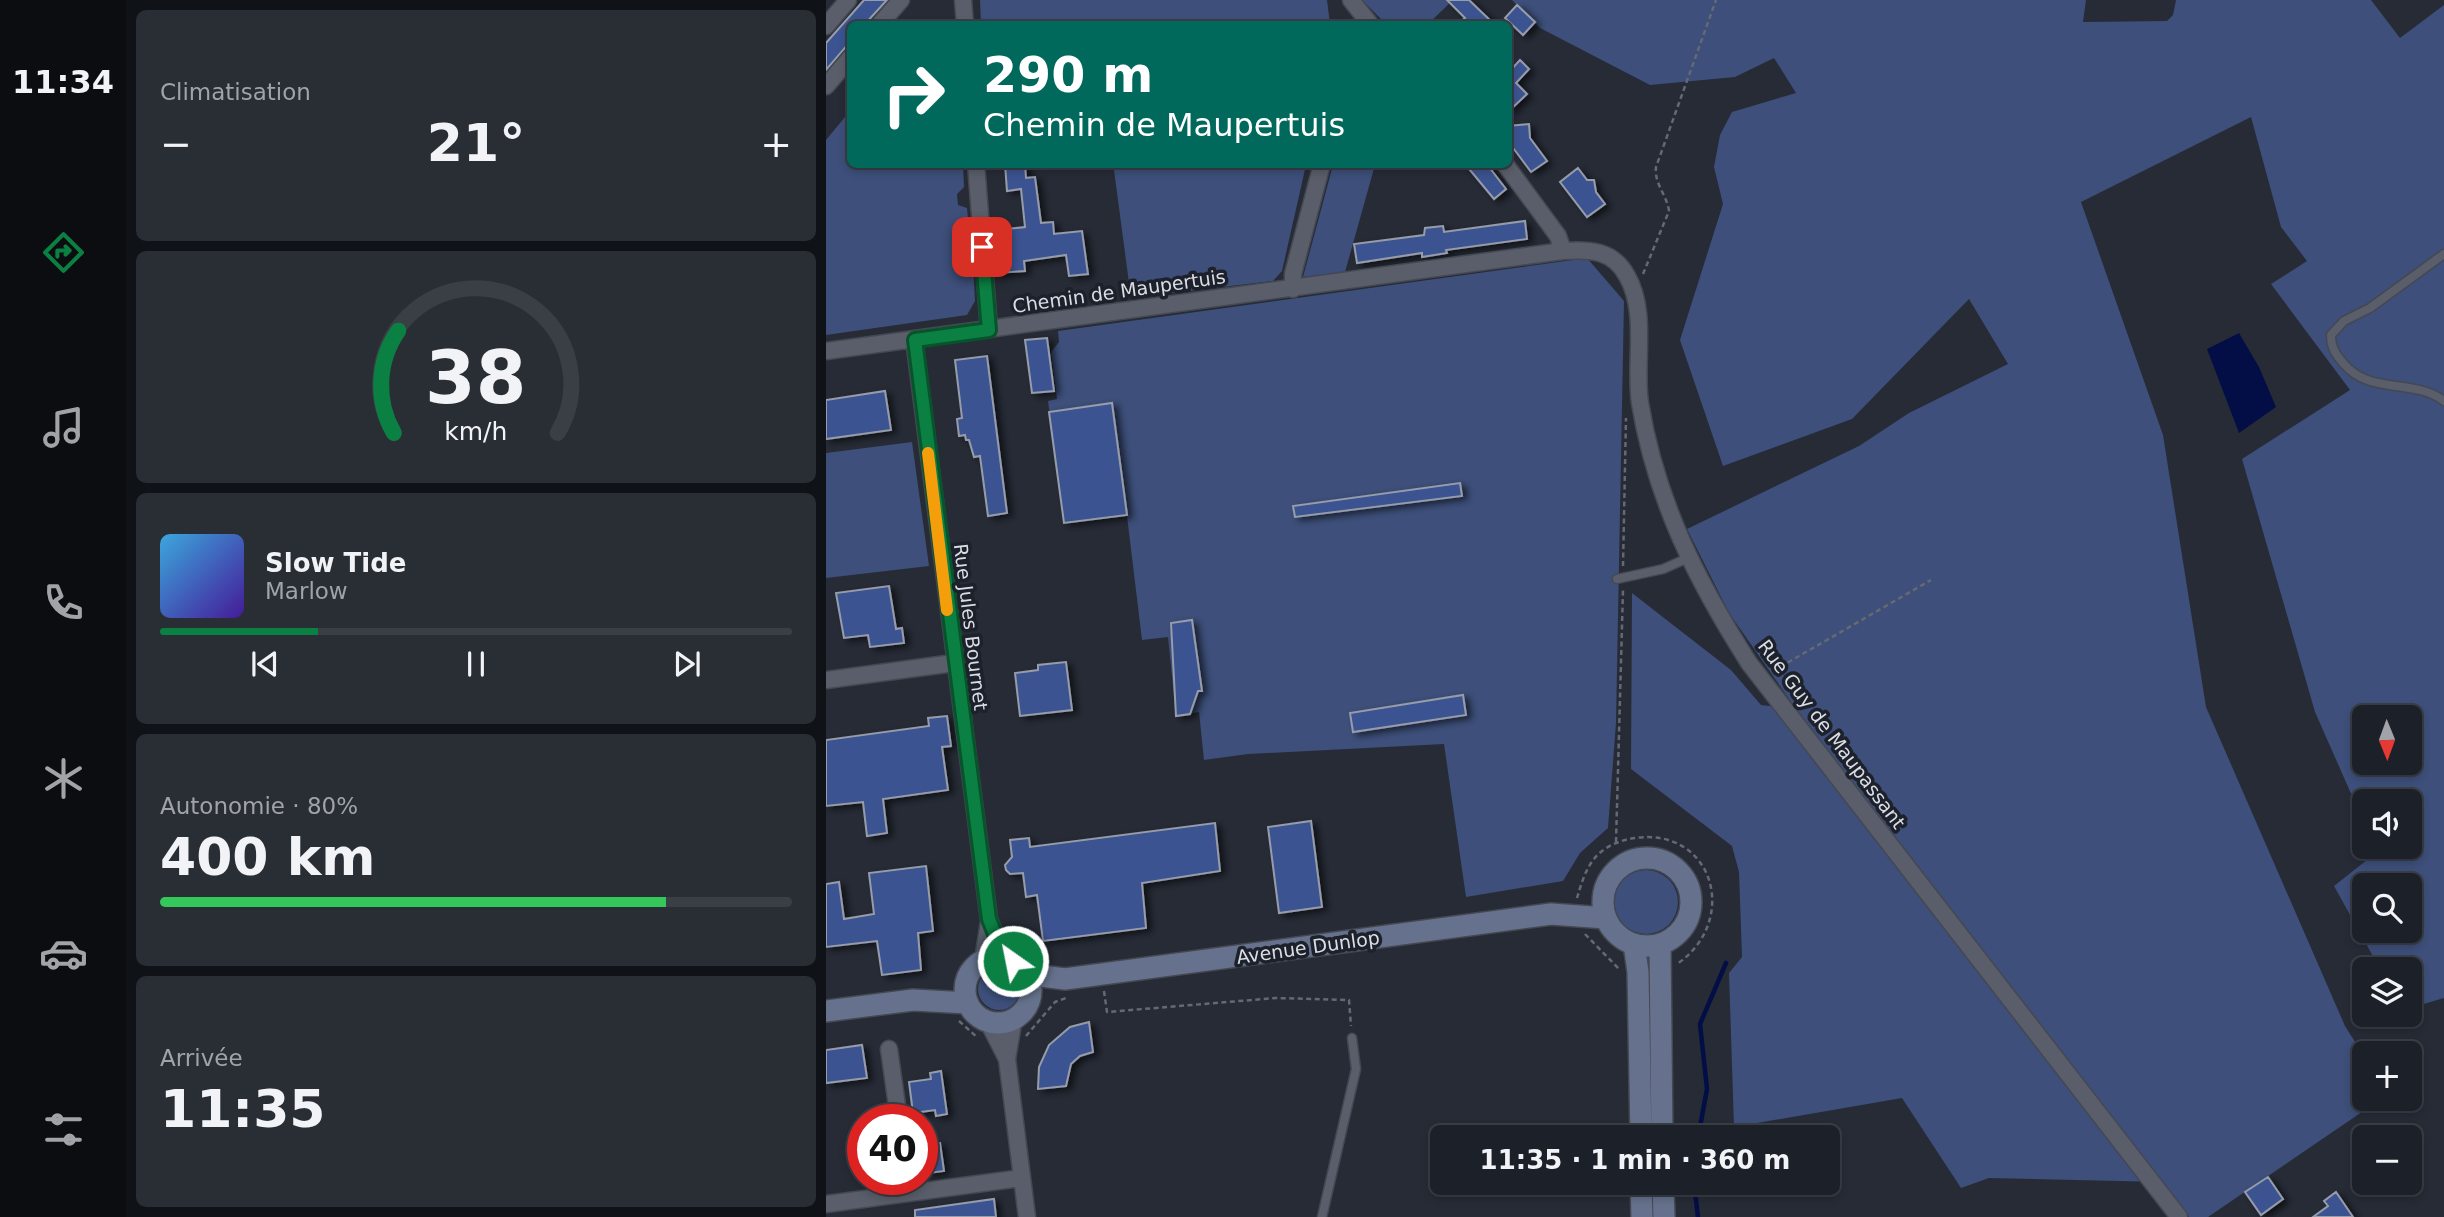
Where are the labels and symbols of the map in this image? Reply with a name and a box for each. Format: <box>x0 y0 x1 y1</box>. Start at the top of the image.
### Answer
pin <box>952 217 1012 277</box>
street label: Chemin de Maupertuis <box>1011 265 1227 317</box>
street label: Rue Jules Bournet <box>950 542 992 712</box>
street label: Rue Guy de Maupassant <box>1754 635 1910 833</box>
north arrow <box>2352 705 2422 775</box>
position arrow <box>976 924 1050 998</box>
street label: Avenue Dunlop <box>1235 926 1381 968</box>
speed limit sign: 40 <box>847 1104 938 1195</box>

